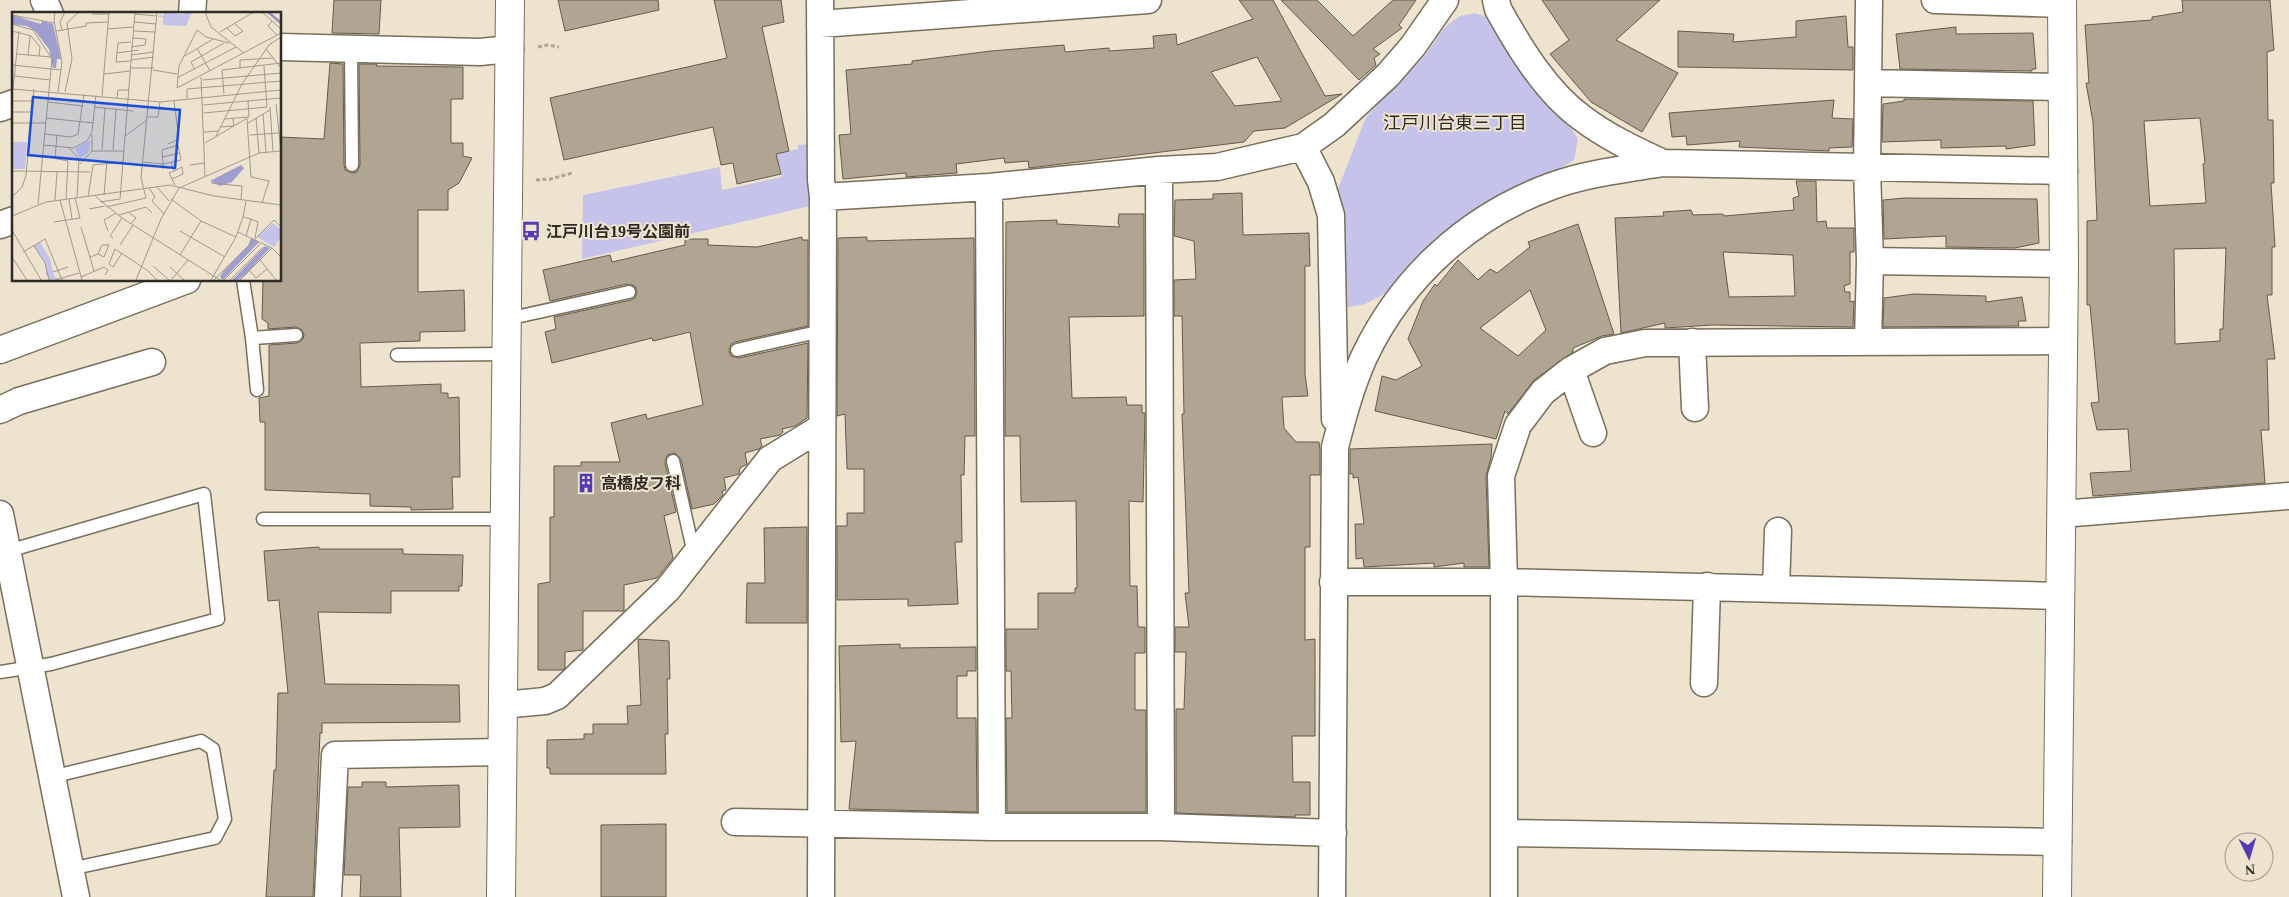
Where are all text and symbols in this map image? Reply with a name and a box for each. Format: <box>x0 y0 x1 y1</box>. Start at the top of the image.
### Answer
inset map <box>12 12 281 281</box>
district label: 江戸川台東三丁目 <box>1383 113 1527 133</box>
bus stop icon: 江戸川台19号公園前 <box>520 220 542 242</box>
place label: 江戸川台19号公園前 <box>546 223 690 240</box>
building icon: 高橋皮フ科 <box>575 472 597 494</box>
place label: 高橋皮フ科 <box>601 475 681 492</box>
north arrow <box>2224 832 2274 882</box>
text: N <box>2244 862 2256 877</box>

